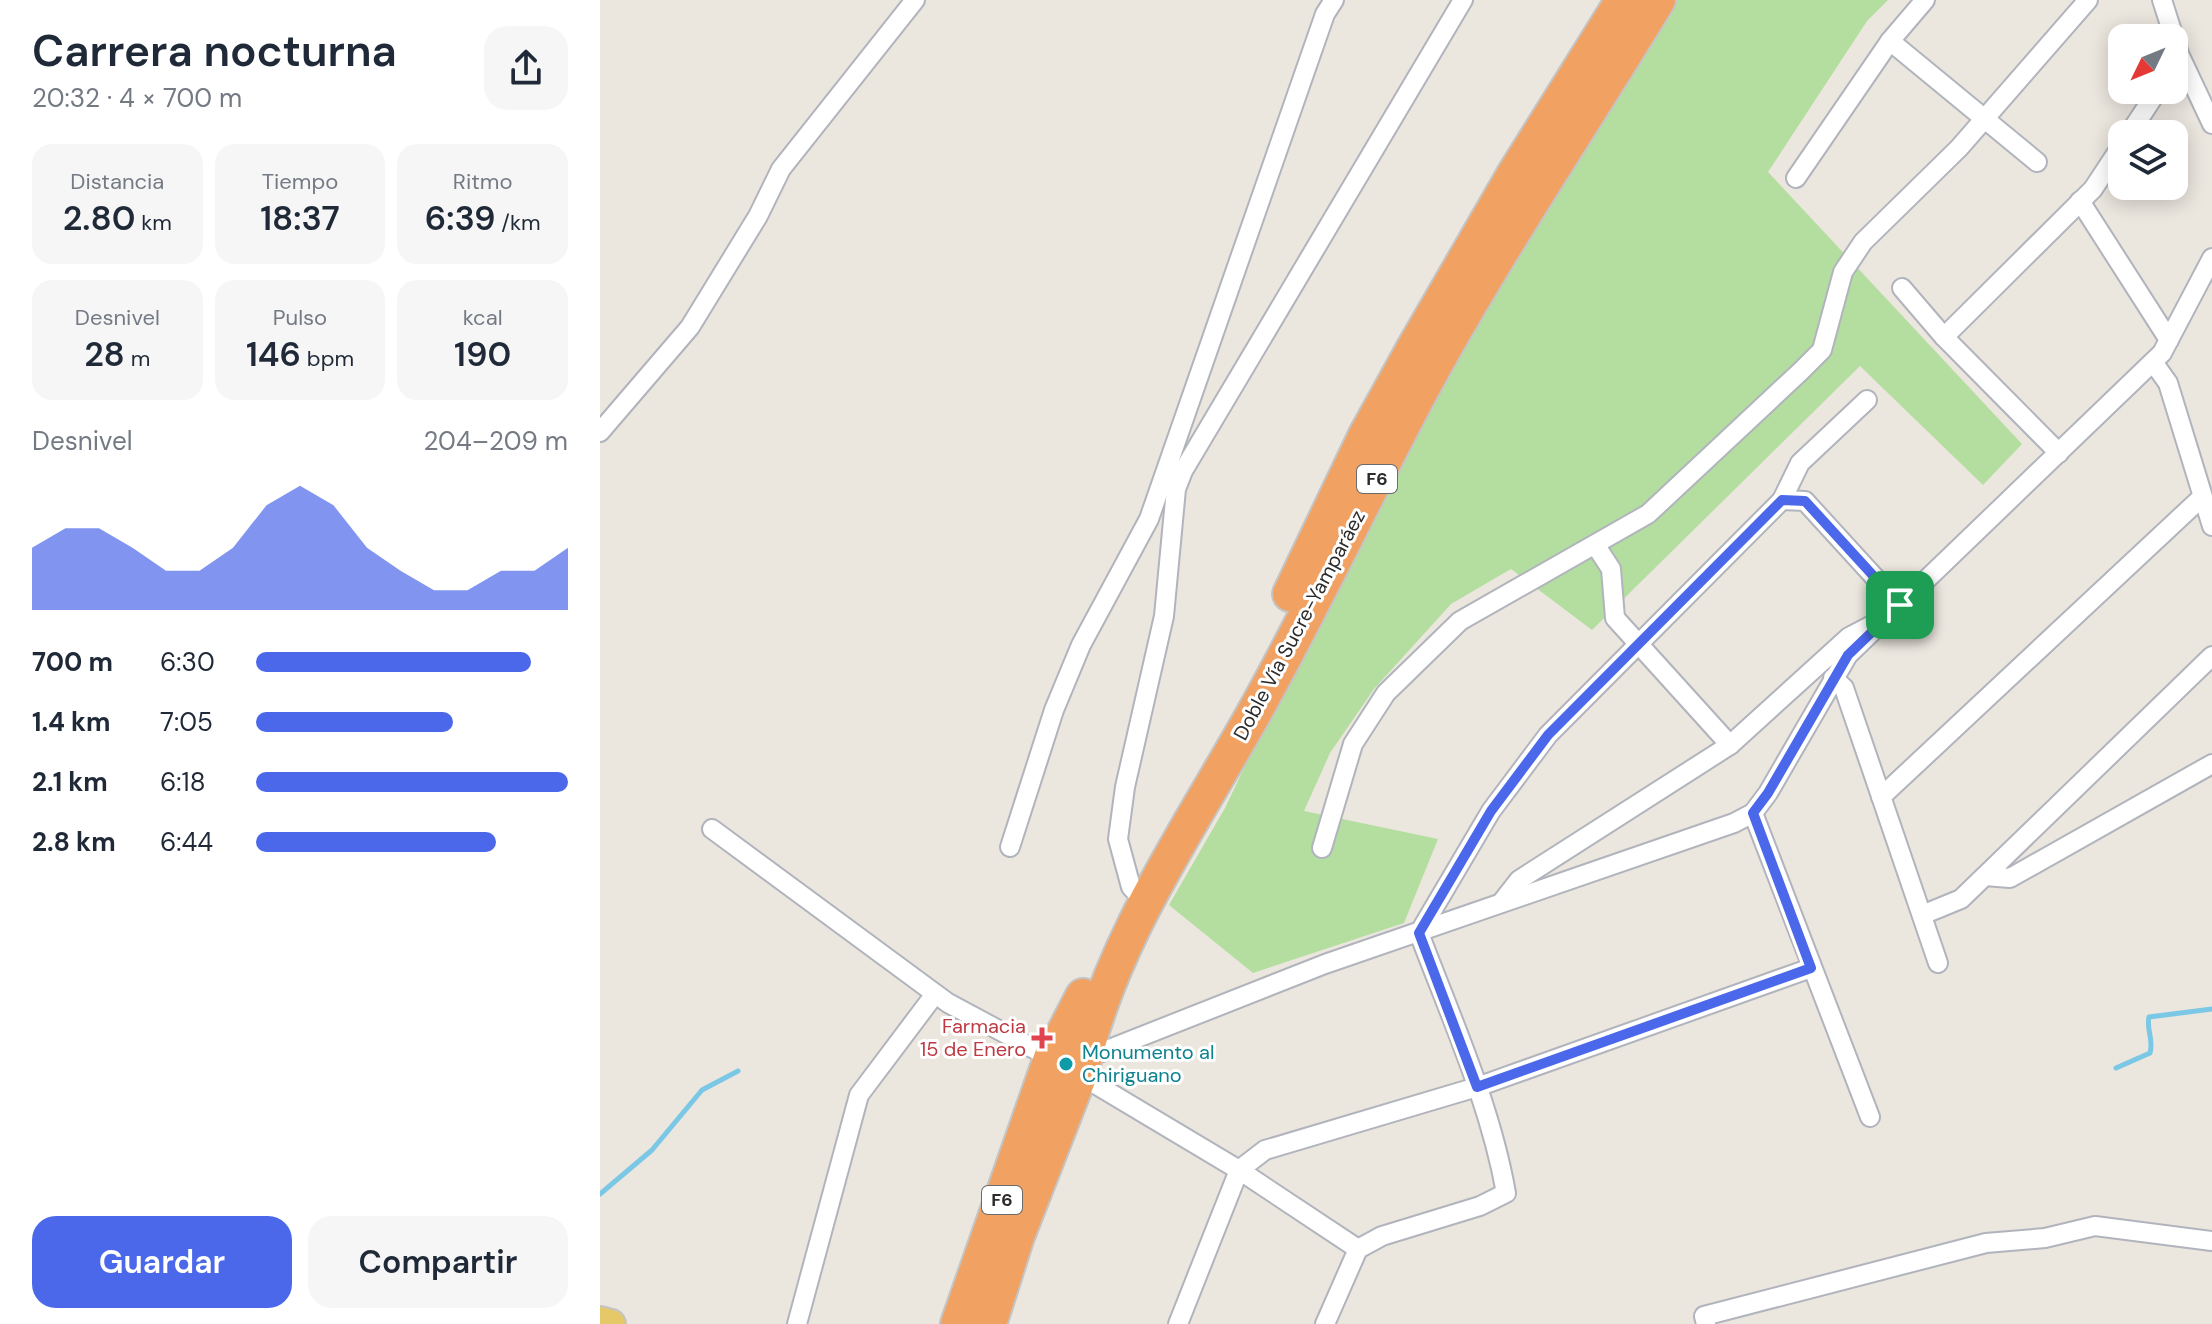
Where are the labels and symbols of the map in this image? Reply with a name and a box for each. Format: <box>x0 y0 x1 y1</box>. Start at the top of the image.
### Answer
north arrow <box>2108 24 2188 104</box>
road number: F6 <box>1357 465 1397 493</box>
street label: Doble Vía Sucre-Yamparáez <box>1227 505 1371 745</box>
pin <box>1866 571 1934 639</box>
place label: Farmacia 15 de Enero <box>920 1013 1026 1062</box>
marker: Farmacia 15 de Enero <box>1033 1029 1051 1047</box>
place label: Monumento al Chiriguano <box>1082 1039 1214 1088</box>
marker: Monumento al Chiriguano <box>1057 1055 1075 1073</box>
road number: F6 <box>982 1186 1022 1214</box>

